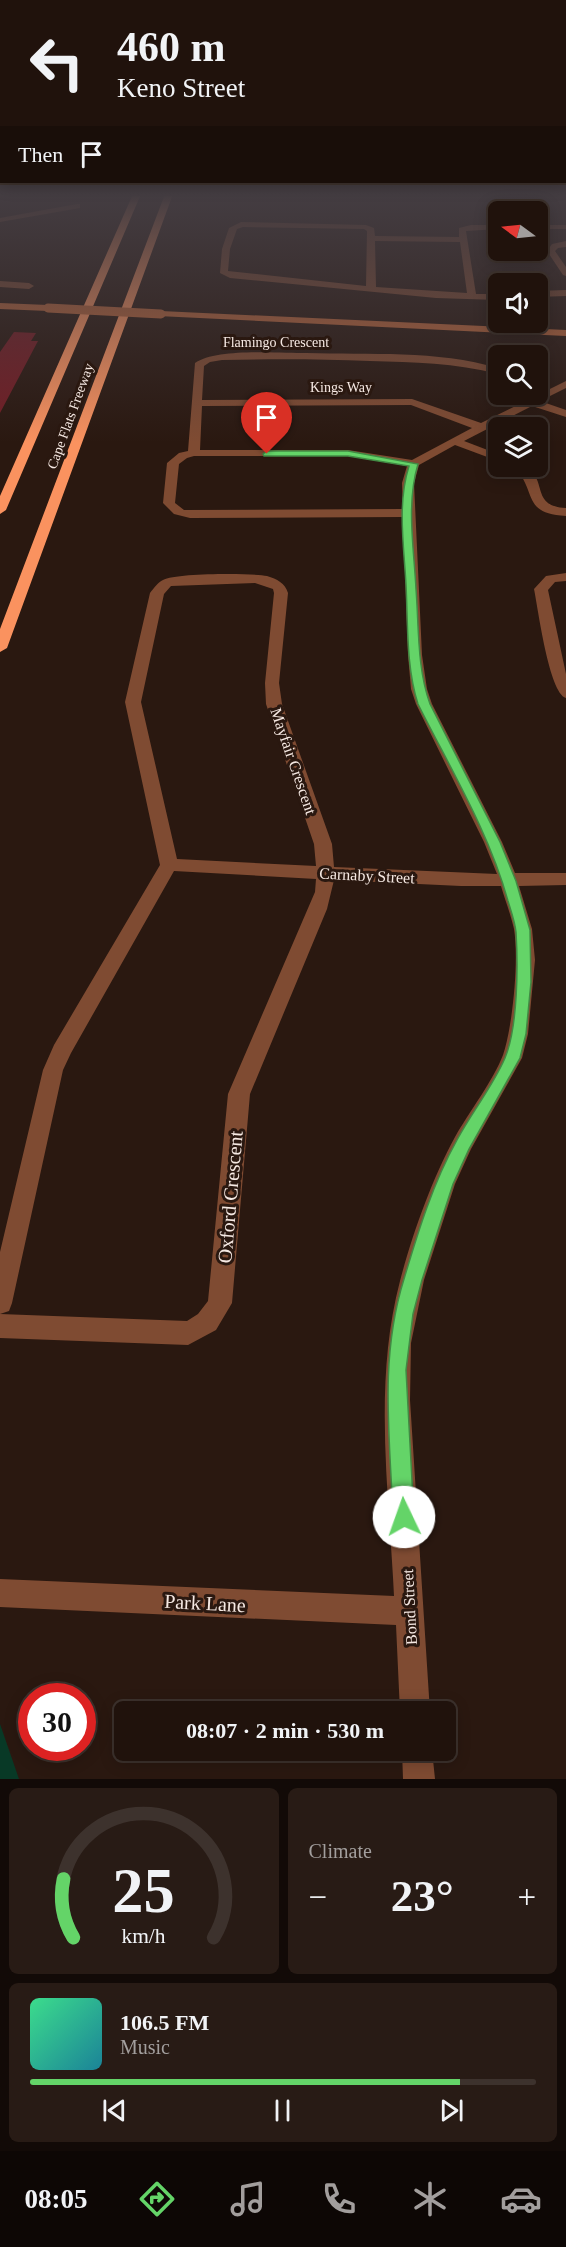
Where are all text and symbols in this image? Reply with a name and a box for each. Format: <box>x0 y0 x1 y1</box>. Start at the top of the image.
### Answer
icon: left <box>18 24 96 102</box>
text: 460 m <box>117 24 226 70</box>
text: Keno Street <box>117 73 245 103</box>
icon: arrive <box>75 138 108 171</box>
text: Then <box>18 142 63 167</box>
north arrow <box>488 201 548 261</box>
map controls <box>488 201 548 477</box>
button: sound <box>488 273 548 333</box>
street label: Flamingo Crescent <box>223 335 329 350</box>
button: search <box>488 345 548 405</box>
street label: Cape Flats Freeway <box>44 361 97 471</box>
street label: Kings Way <box>310 380 372 395</box>
pin <box>241 392 292 454</box>
icon: arrive <box>250 401 283 434</box>
button: layers <box>488 417 548 477</box>
street label: Mayfair Crescent <box>266 706 320 817</box>
street label: Carnaby Street <box>319 865 416 888</box>
street label: Oxford Crescent <box>213 1129 247 1264</box>
position arrow <box>372 1485 436 1549</box>
street label: Bond Street <box>399 1568 420 1645</box>
street label: Park Lane <box>164 1590 246 1616</box>
speed limit sign: 30 <box>18 1683 96 1761</box>
text: 08:07 · 2 min · 530 m <box>186 1718 384 1743</box>
text: Climate <box>309 1840 372 1862</box>
text: 25 <box>113 1856 175 1925</box>
text: 23° <box>391 1871 454 1921</box>
text: − <box>309 1879 327 1915</box>
text: + <box>517 1879 536 1915</box>
text: km/h <box>122 1924 166 1948</box>
text: 106.5 FM <box>120 2010 209 2035</box>
text: Music <box>120 2036 170 2058</box>
icon: previous <box>98 2094 131 2127</box>
icon: pause <box>266 2094 299 2127</box>
icon: next <box>435 2094 468 2127</box>
icon: directions <box>136 2178 178 2220</box>
icon: music <box>227 2178 269 2220</box>
icon: phone <box>318 2178 360 2220</box>
icon: climate <box>409 2178 451 2220</box>
icon: car <box>500 2178 542 2220</box>
text: 08:05 <box>24 2184 87 2214</box>

